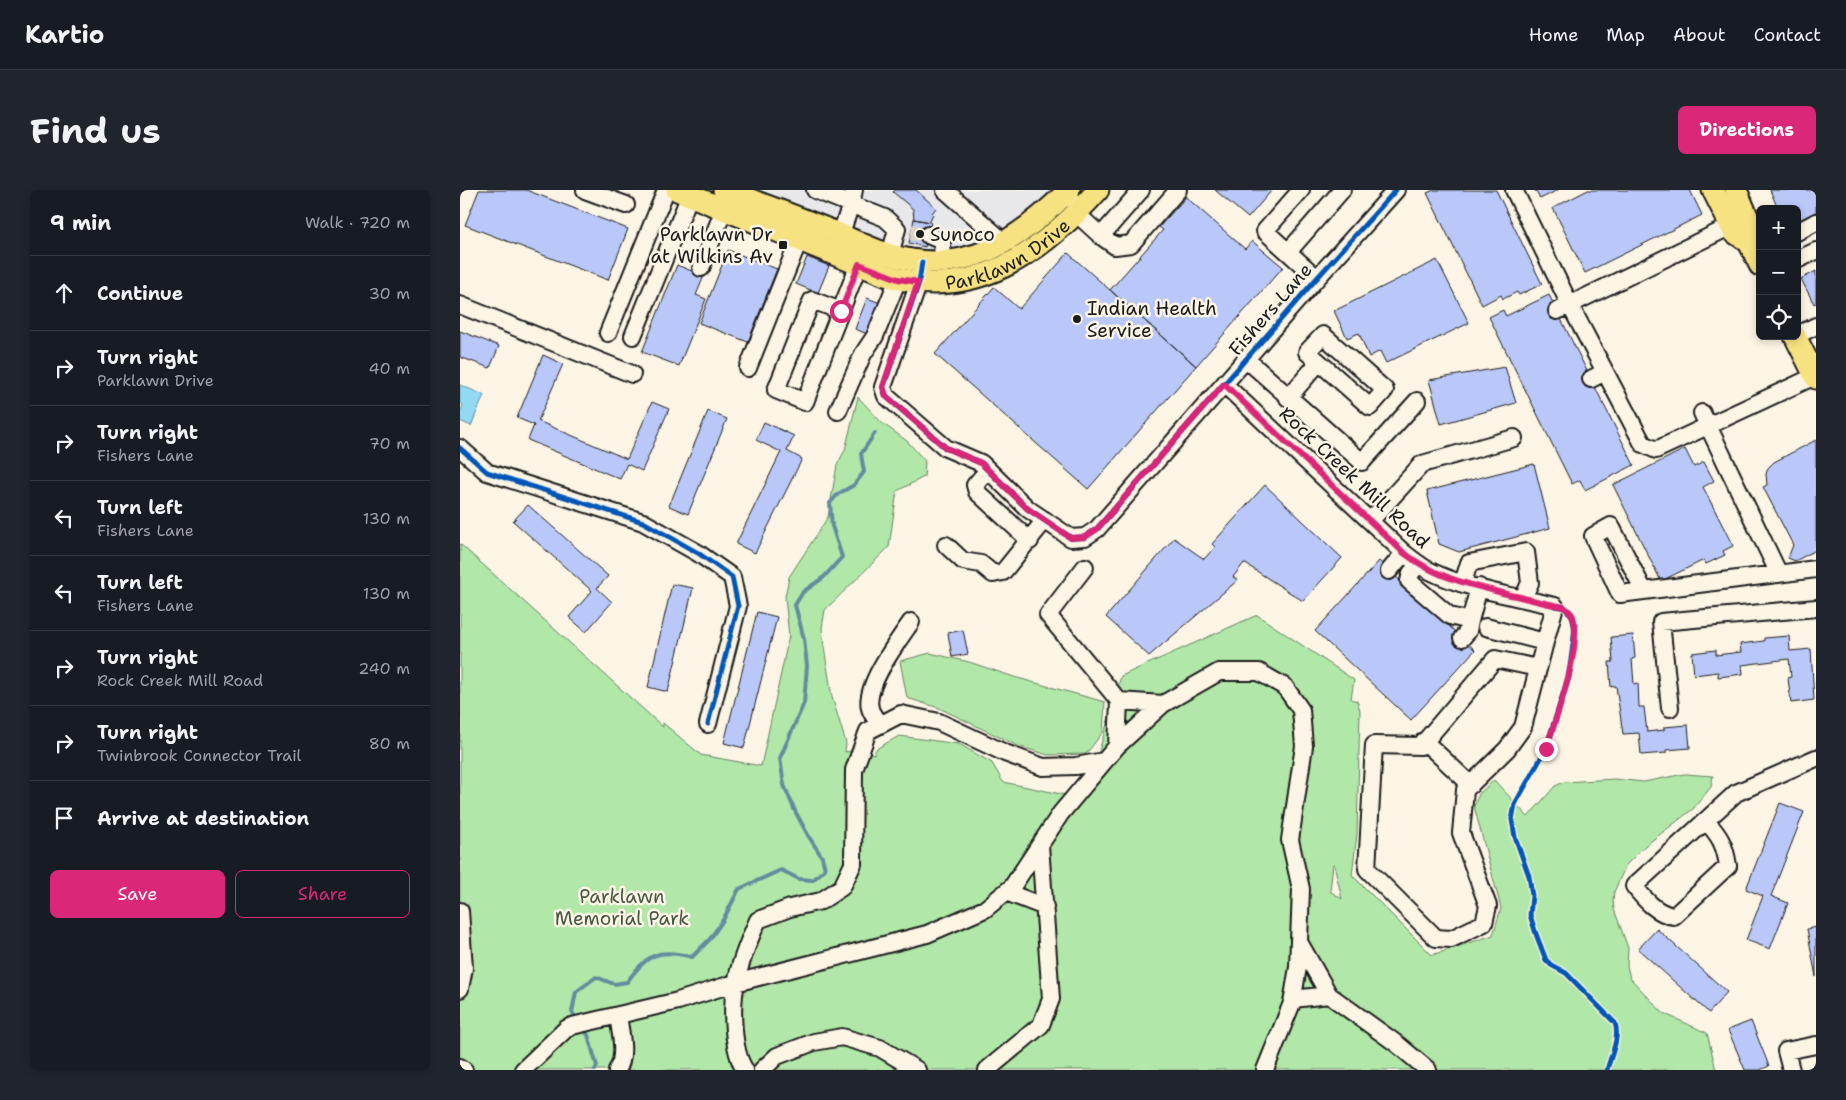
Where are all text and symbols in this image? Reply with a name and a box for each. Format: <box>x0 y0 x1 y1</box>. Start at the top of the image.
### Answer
text: Kartio <box>25 19 104 51</box>
text: Home <box>1529 23 1578 47</box>
text: Map <box>1606 23 1645 47</box>
text: About <box>1673 23 1726 47</box>
text: Contact <box>1754 23 1821 47</box>
button: Directions <box>1678 106 1816 154</box>
text: Find us <box>30 107 161 154</box>
map controls <box>1756 205 1801 340</box>
button: + <box>1756 205 1801 250</box>
text: 9 min <box>50 209 111 237</box>
text: Walk · 720 m <box>305 212 410 233</box>
street label: Parklawn Drive <box>944 213 1076 296</box>
place label: Parklawn Dr at Wilkins Av <box>651 222 773 269</box>
place label: Sunoco <box>930 222 995 247</box>
marker: Sunoco <box>914 228 926 240</box>
marker: Parklawn Dr at Wilkins Av <box>777 239 789 251</box>
button: − <box>1756 250 1801 295</box>
street label: Fishers Lane <box>1223 258 1318 361</box>
icon: ahead <box>50 279 78 307</box>
text: Continue <box>97 281 183 306</box>
text: 30 m <box>369 283 410 304</box>
button: locate <box>1756 295 1801 340</box>
place label: Indian Health Service <box>1087 296 1217 343</box>
route start <box>830 300 853 323</box>
marker: Indian Health Service <box>1071 313 1083 325</box>
text: Turn right <box>97 345 198 370</box>
icon: right <box>50 354 78 382</box>
text: 40 m <box>368 358 410 379</box>
text: Parklawn Drive <box>97 370 214 391</box>
street label: Rock Creek Mill Road <box>1274 401 1435 554</box>
text: Turn right <box>97 420 198 445</box>
icon: right <box>50 429 78 457</box>
text: 70 m <box>369 433 410 454</box>
text: Fishers Lane <box>97 445 194 466</box>
text: Turn left <box>97 495 183 520</box>
icon: left <box>50 504 78 532</box>
text: 130 m <box>363 508 410 529</box>
text: Fishers Lane <box>97 520 194 541</box>
text: Turn left <box>97 570 183 595</box>
icon: left <box>50 579 78 607</box>
text: 130 m <box>363 583 410 604</box>
text: Fishers Lane <box>97 595 194 616</box>
text: Turn right <box>97 645 198 670</box>
icon: right <box>50 654 78 682</box>
text: 240 m <box>358 658 410 679</box>
text: Rock Creek Mill Road <box>97 670 263 691</box>
text: Turn right <box>97 720 198 745</box>
icon: right <box>50 729 78 757</box>
text: 80 m <box>369 733 410 754</box>
route end <box>1535 738 1558 761</box>
text: Twinbrook Connector Trail <box>97 745 301 766</box>
icon: arrive <box>50 804 78 832</box>
text: Arrive at destination <box>97 806 309 831</box>
button: Save <box>50 870 225 918</box>
button: Share <box>235 870 410 918</box>
park label: Parklawn Memorial Park <box>555 884 689 931</box>

